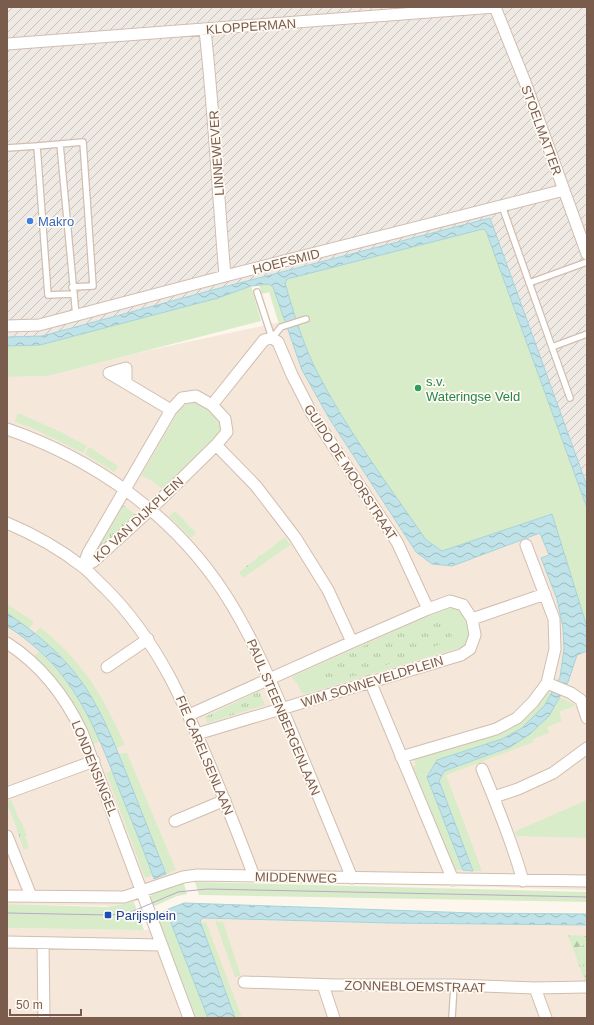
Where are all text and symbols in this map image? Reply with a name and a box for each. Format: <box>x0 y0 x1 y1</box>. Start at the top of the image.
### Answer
street label: KLOPPERMAN <box>205 16 297 37</box>
street label: STOELMATTER <box>518 83 565 177</box>
street label: LINNEWEVER <box>206 110 227 196</box>
place label: Makro <box>38 214 74 229</box>
marker: Makro <box>25 216 35 226</box>
street label: HOEFSMID <box>251 246 321 277</box>
place label: s.v. Wateringse Veld <box>426 374 520 404</box>
marker: s.v. Wateringse Veld <box>413 383 423 393</box>
street label: GUIDO DE MOORSTRAAT <box>301 402 400 543</box>
street label: KO VAN DIJKPLEIN <box>90 474 186 565</box>
street label: PAUL STEENBERGENLAAN <box>244 637 323 798</box>
street label: WIM SONNEVELDPLEIN <box>299 653 445 710</box>
street label: FIE CARELSENLAAN <box>173 693 236 817</box>
street label: LONDENSINGEL <box>69 718 121 818</box>
street label: MIDDENWEG <box>255 869 337 886</box>
place label: Parijsplein <box>116 908 176 923</box>
marker: Parijsplein <box>103 910 113 920</box>
street label: ZONNEBLOEMSTRAAT <box>344 978 486 995</box>
scale bar <box>10 991 81 1017</box>
text: 50 m <box>16 998 43 1012</box>

